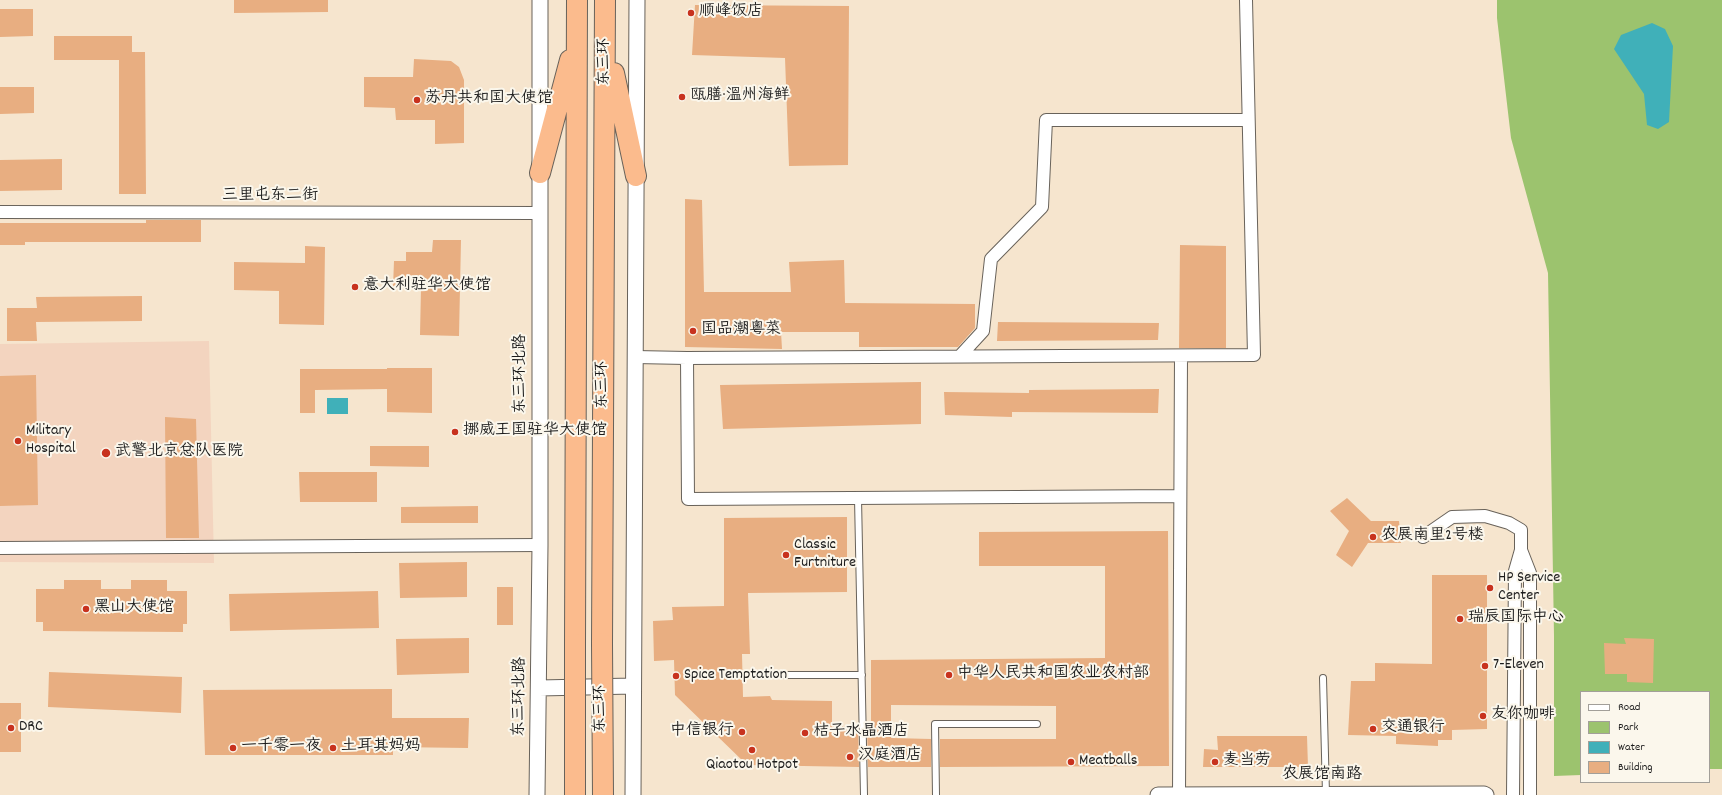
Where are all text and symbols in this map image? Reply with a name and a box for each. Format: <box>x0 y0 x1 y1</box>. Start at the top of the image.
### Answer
place label: 顺峰饭店 <box>699 3 763 23</box>
marker: 顺峰饭店 <box>686 8 696 18</box>
street label: 东三环 <box>596 38 616 86</box>
place label: 瓯膳·温州海鲜 <box>690 87 790 107</box>
place label: 苏丹共和国大使馆 <box>425 90 553 110</box>
marker: 瓯膳·温州海鲜 <box>677 92 687 102</box>
marker: 苏丹共和国大使馆 <box>412 95 422 105</box>
street label: 三里屯东二街 <box>222 187 318 207</box>
place label: 意大利驻华大使馆 <box>363 277 491 297</box>
marker: 意大利驻华大使馆 <box>350 282 360 292</box>
place label: 国品潮粤菜 <box>701 321 781 341</box>
marker: 国品潮粤菜 <box>688 326 698 336</box>
street label: 东三环北路 <box>512 334 532 414</box>
street label: 东三环 <box>594 361 614 409</box>
place label: Military Hospital <box>26 422 76 460</box>
place label: 挪威王国驻华大使馆 <box>463 422 607 442</box>
marker: 挪威王国驻华大使馆 <box>450 427 460 437</box>
marker: Military Hospital <box>13 436 23 446</box>
place label: 武警北京总队医院 <box>115 443 243 463</box>
marker: 武警北京总队医院 <box>100 447 112 459</box>
place label: 农展南里2号楼 <box>1381 527 1484 547</box>
marker: 农展南里2号楼 <box>1368 532 1378 542</box>
place label: Classic Furtniture <box>794 536 856 574</box>
marker: Classic Furtniture <box>781 550 791 560</box>
place label: HP Service Center <box>1498 569 1560 607</box>
marker: HP Service Center <box>1485 583 1495 593</box>
place label: 黑山大使馆 <box>94 599 174 619</box>
marker: 黑山大使馆 <box>81 604 91 614</box>
place label: 瑞辰国际中心 <box>1468 609 1564 629</box>
marker: 瑞辰国际中心 <box>1455 614 1465 624</box>
place label: 7-Eleven <box>1493 656 1544 676</box>
street label: 东三环北路 <box>511 657 531 737</box>
marker: 7-Eleven <box>1480 661 1490 671</box>
place label: 中华人民共和国农业农村部 <box>957 665 1149 685</box>
place label: Spice Temptation <box>684 666 787 686</box>
marker: 中华人民共和国农业农村部 <box>944 670 954 680</box>
marker: Spice Temptation <box>671 671 681 681</box>
street label: 东三环 <box>592 685 612 733</box>
legend <box>1580 691 1710 783</box>
text: Road <box>1618 699 1640 716</box>
place label: 友你咖啡 <box>1491 706 1555 726</box>
marker: 友你咖啡 <box>1478 711 1488 721</box>
place label: DRC <box>19 718 43 738</box>
place label: 交通银行 <box>1381 719 1445 739</box>
text: Park <box>1618 719 1638 736</box>
place label: 中信银行 <box>670 722 734 742</box>
marker: DRC <box>6 723 16 733</box>
place label: 桔子水晶酒店 <box>813 723 909 743</box>
marker: 交通银行 <box>1368 724 1378 734</box>
marker: 中信银行 <box>737 727 747 737</box>
marker: 桔子水晶酒店 <box>800 728 810 738</box>
place label: 一千零一夜 <box>241 738 321 758</box>
place label: 土耳其妈妈 <box>341 738 421 758</box>
text: Water <box>1618 739 1645 756</box>
marker: 一千零一夜 <box>228 743 238 753</box>
marker: 土耳其妈妈 <box>328 743 338 753</box>
marker: Qiaotou Hotpot <box>747 745 757 755</box>
place label: 汉庭酒店 <box>858 747 922 767</box>
marker: 汉庭酒店 <box>845 752 855 762</box>
place label: Meatballs <box>1079 752 1138 772</box>
place label: 麦当劳 <box>1223 752 1271 772</box>
place label: Qiaotou Hotpot <box>706 756 798 776</box>
marker: Meatballs <box>1066 757 1076 767</box>
marker: 麦当劳 <box>1210 757 1220 767</box>
text: Building <box>1618 759 1653 776</box>
street label: 农展馆南路 <box>1282 766 1362 786</box>

